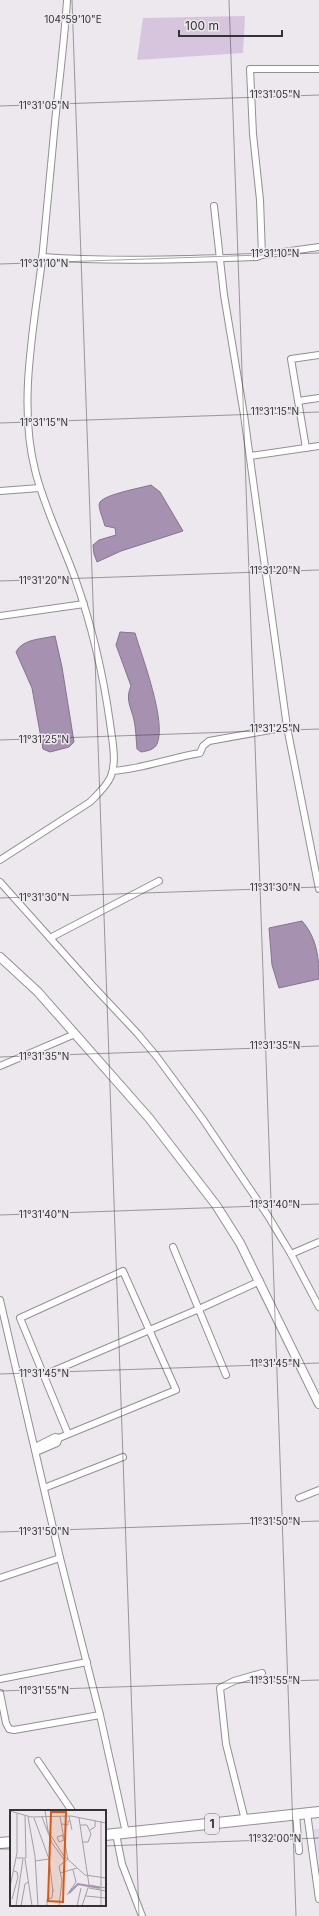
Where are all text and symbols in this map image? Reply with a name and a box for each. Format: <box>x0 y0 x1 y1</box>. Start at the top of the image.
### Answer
scale bar <box>179 12 282 38</box>
text: 104°59'10"E <box>44 13 102 25</box>
text: 100 m <box>185 18 219 33</box>
text: 11°31'05"N <box>250 88 300 100</box>
text: 11°31'05"N <box>19 99 69 111</box>
text: 11°31'10"N <box>251 247 299 259</box>
text: 11°31'10"N <box>20 257 68 269</box>
text: 11°31'15"N <box>251 405 299 417</box>
text: 11°31'15"N <box>20 416 68 428</box>
text: 11°31'20"N <box>250 564 300 576</box>
text: 11°31'20"N <box>19 574 69 586</box>
text: 11°31'25"N <box>250 722 300 734</box>
text: 11°31'25"N <box>19 733 69 745</box>
text: 11°31'30"N <box>250 881 300 893</box>
text: 11°31'30"N <box>19 891 69 903</box>
text: 11°31'35"N <box>250 1039 300 1051</box>
text: 11°31'35"N <box>19 1050 69 1062</box>
text: 11°31'40"N <box>250 1198 300 1210</box>
text: 11°31'40"N <box>19 1208 69 1220</box>
text: 11°31'45"N <box>250 1357 300 1369</box>
text: 11°31'45"N <box>19 1367 69 1379</box>
text: 11°31'50"N <box>250 1515 300 1527</box>
text: 11°31'50"N <box>19 1525 69 1537</box>
text: 11°31'55"N <box>250 1674 300 1686</box>
text: 11°31'55"N <box>19 1684 69 1696</box>
inset map <box>10 1810 106 1906</box>
road number: 1 <box>205 1814 219 1834</box>
text: 11°32'00"N <box>249 1832 301 1844</box>

